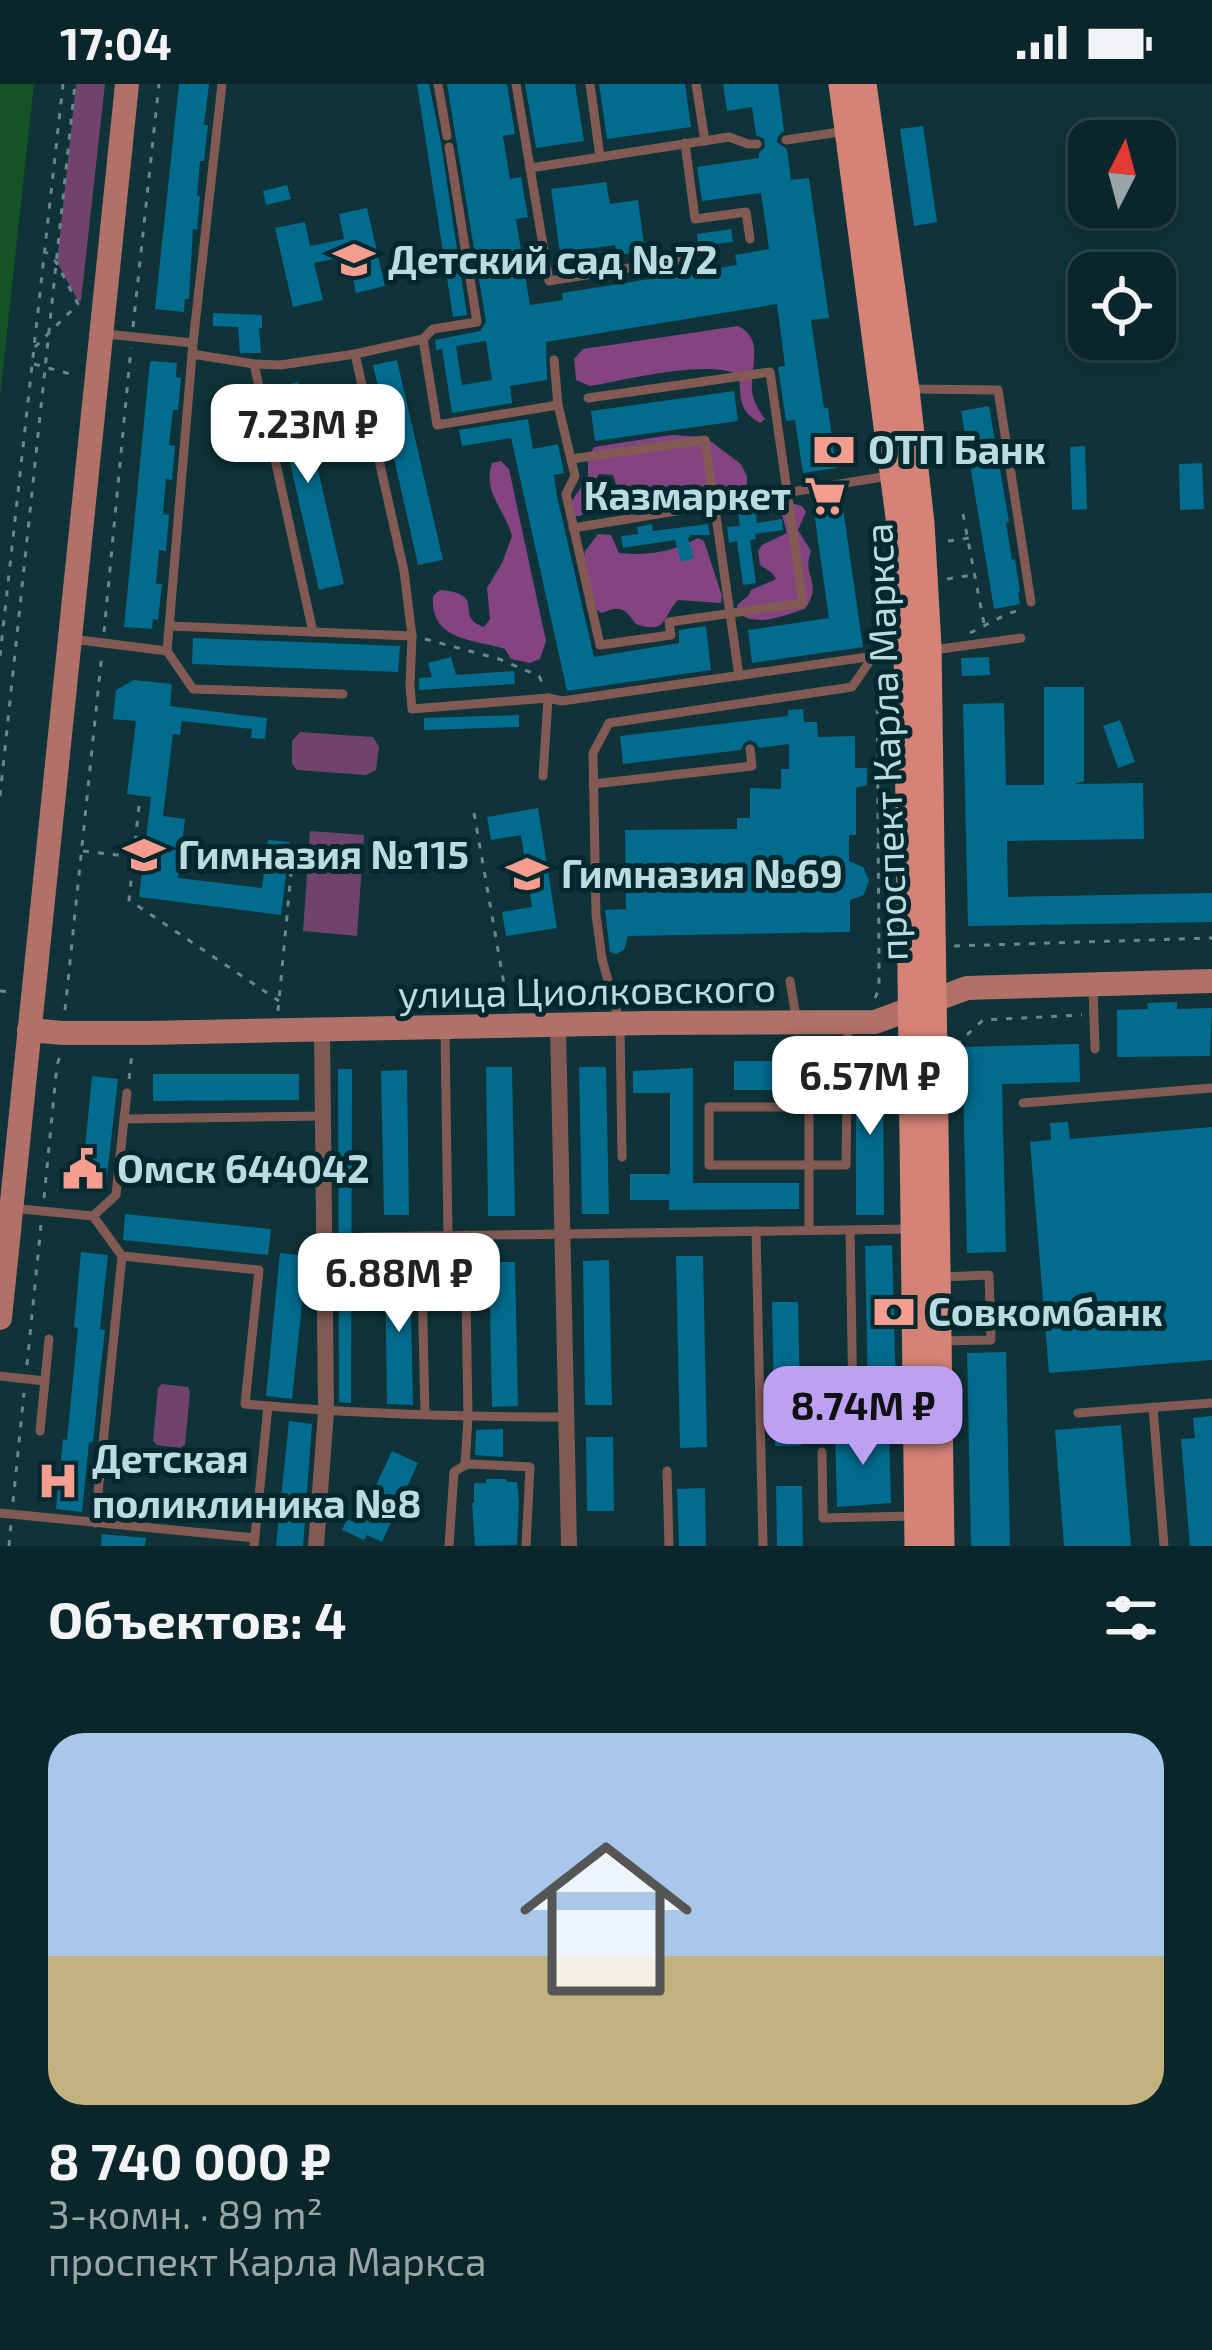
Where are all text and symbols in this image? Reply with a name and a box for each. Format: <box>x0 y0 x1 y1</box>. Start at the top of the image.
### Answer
text: 17:04 <box>60 15 172 69</box>
north arrow <box>1068 120 1176 228</box>
map controls <box>1068 120 1176 360</box>
place label: Детский сад №72 <box>388 235 718 282</box>
school or university icon: Детский сад №72 <box>331 237 377 283</box>
button: locate <box>1068 252 1176 360</box>
pin: 7.23M ₽ <box>197 384 419 486</box>
text: 7.23M ₽ <box>238 399 378 446</box>
place label: ОТП Банк <box>868 425 1046 472</box>
bank icon: ОТП Банк <box>811 427 857 473</box>
place label: Казмаркет <box>584 471 791 518</box>
supermarket icon: Казмаркет <box>802 473 848 519</box>
street label: проспект Карла Маркса <box>853 522 916 962</box>
place label: Гимназия №115 <box>178 830 469 877</box>
school or university icon: Гимназия №115 <box>121 832 167 878</box>
place label: Гимназия №69 <box>561 849 843 896</box>
school or university icon: Гимназия №69 <box>504 851 550 897</box>
street label: улица Циолковского <box>398 963 776 1017</box>
pin: 6.57M ₽ <box>759 1036 981 1138</box>
text: 6.57M ₽ <box>799 1051 941 1098</box>
place label: Омск 644042 <box>117 1144 370 1191</box>
public building icon: Омск 644042 <box>60 1146 106 1192</box>
pin: 6.88M ₽ <box>288 1233 510 1335</box>
text: 6.88M ₽ <box>325 1248 473 1295</box>
place label: Совкомбанк <box>928 1287 1163 1334</box>
bank icon: Совкомбанк <box>871 1289 917 1335</box>
pin: 8.74M ₽ <box>752 1366 974 1468</box>
text: 8.74M ₽ <box>790 1381 936 1428</box>
place label: Детская поликлиника №8 <box>92 1434 422 1526</box>
hospital icon: Детская поликлиника №8 <box>35 1458 81 1504</box>
icon: filters <box>1098 1585 1164 1651</box>
text: Объектов: 4 <box>48 1588 347 1649</box>
icon: home <box>498 1811 714 2027</box>
text: 8 740 000 ₽ <box>48 2129 331 2190</box>
text: 3-комн. · 89 m² <box>48 2190 323 2237</box>
text: проспект Карла Маркса <box>48 2237 487 2284</box>

